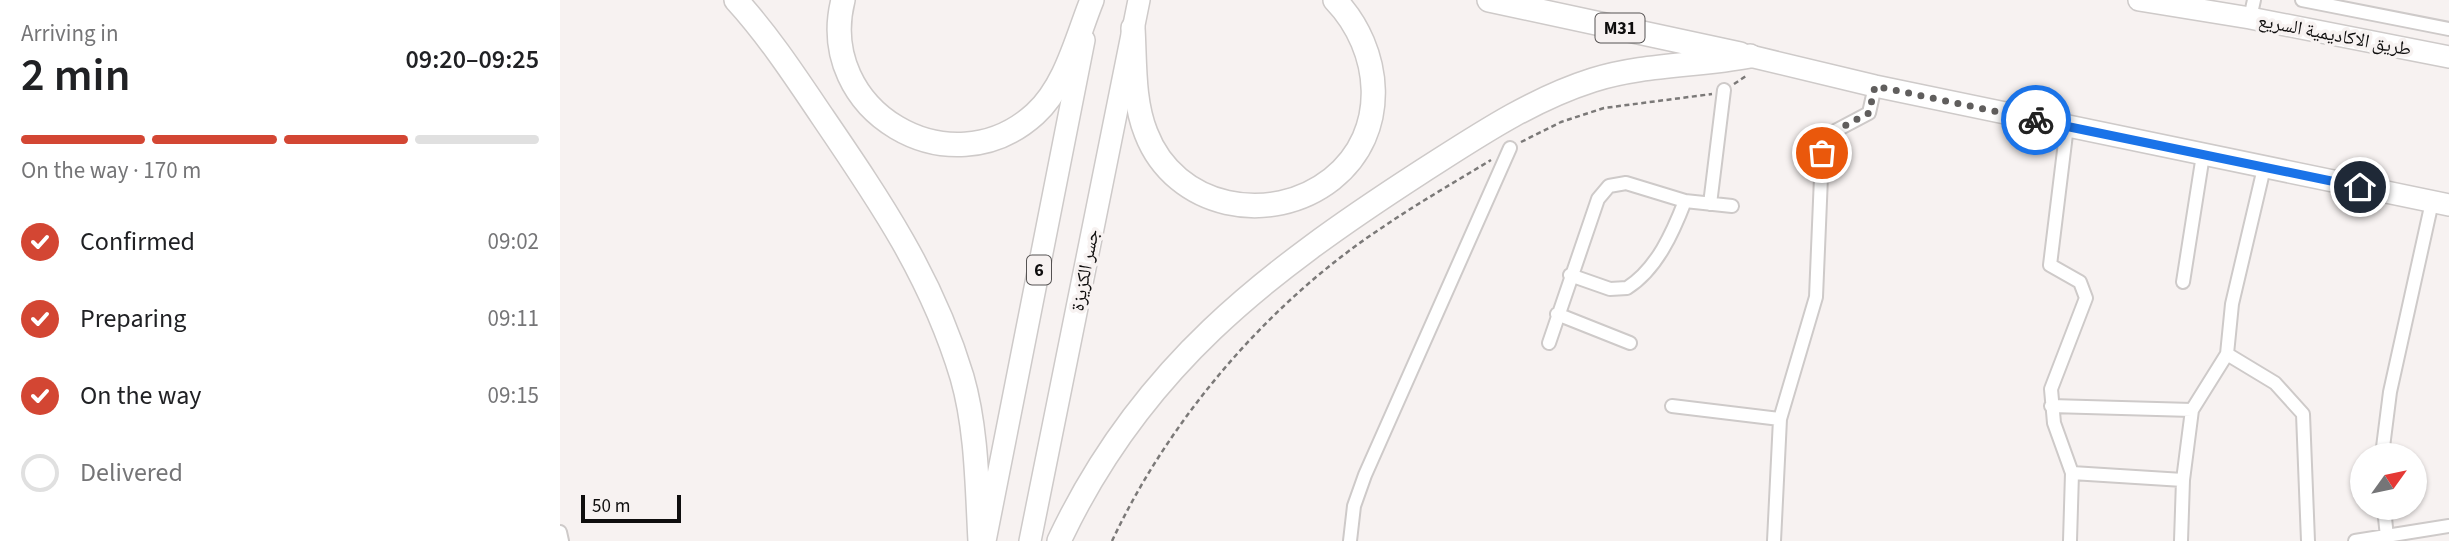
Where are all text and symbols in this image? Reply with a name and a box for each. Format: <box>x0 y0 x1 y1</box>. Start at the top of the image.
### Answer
street label: طريق الاكاديمية السريع <box>2256 7 2414 64</box>
road number: M31 <box>1596 13 1644 42</box>
text: Arriving in <box>21 17 119 50</box>
text: 09:20–09:25 <box>406 41 539 78</box>
text: 2 min <box>21 43 130 108</box>
courier <box>2001 85 2071 155</box>
icon: bike <box>2017 101 2055 139</box>
pin <box>1792 123 1852 183</box>
icon: bag <box>1803 134 1841 172</box>
text: On the way · 170 m <box>21 154 201 187</box>
pin <box>2330 157 2390 217</box>
icon: home <box>2341 168 2379 206</box>
icon: check <box>21 223 59 261</box>
text: Confirmed <box>80 223 195 260</box>
text: 09:02 <box>488 225 539 258</box>
street label: جسر الكزيزة <box>1064 227 1107 314</box>
road number: 6 <box>1027 256 1051 284</box>
icon: check <box>21 300 59 338</box>
text: Preparing <box>80 300 186 337</box>
text: 09:11 <box>488 302 539 335</box>
icon: check <box>21 377 59 415</box>
text: On the way <box>80 377 201 414</box>
text: 09:15 <box>488 379 539 412</box>
north arrow <box>2350 443 2427 520</box>
map controls <box>2350 443 2427 520</box>
text: Delivered <box>80 454 183 491</box>
scale bar <box>581 492 681 524</box>
text: 50 m <box>592 493 630 520</box>

